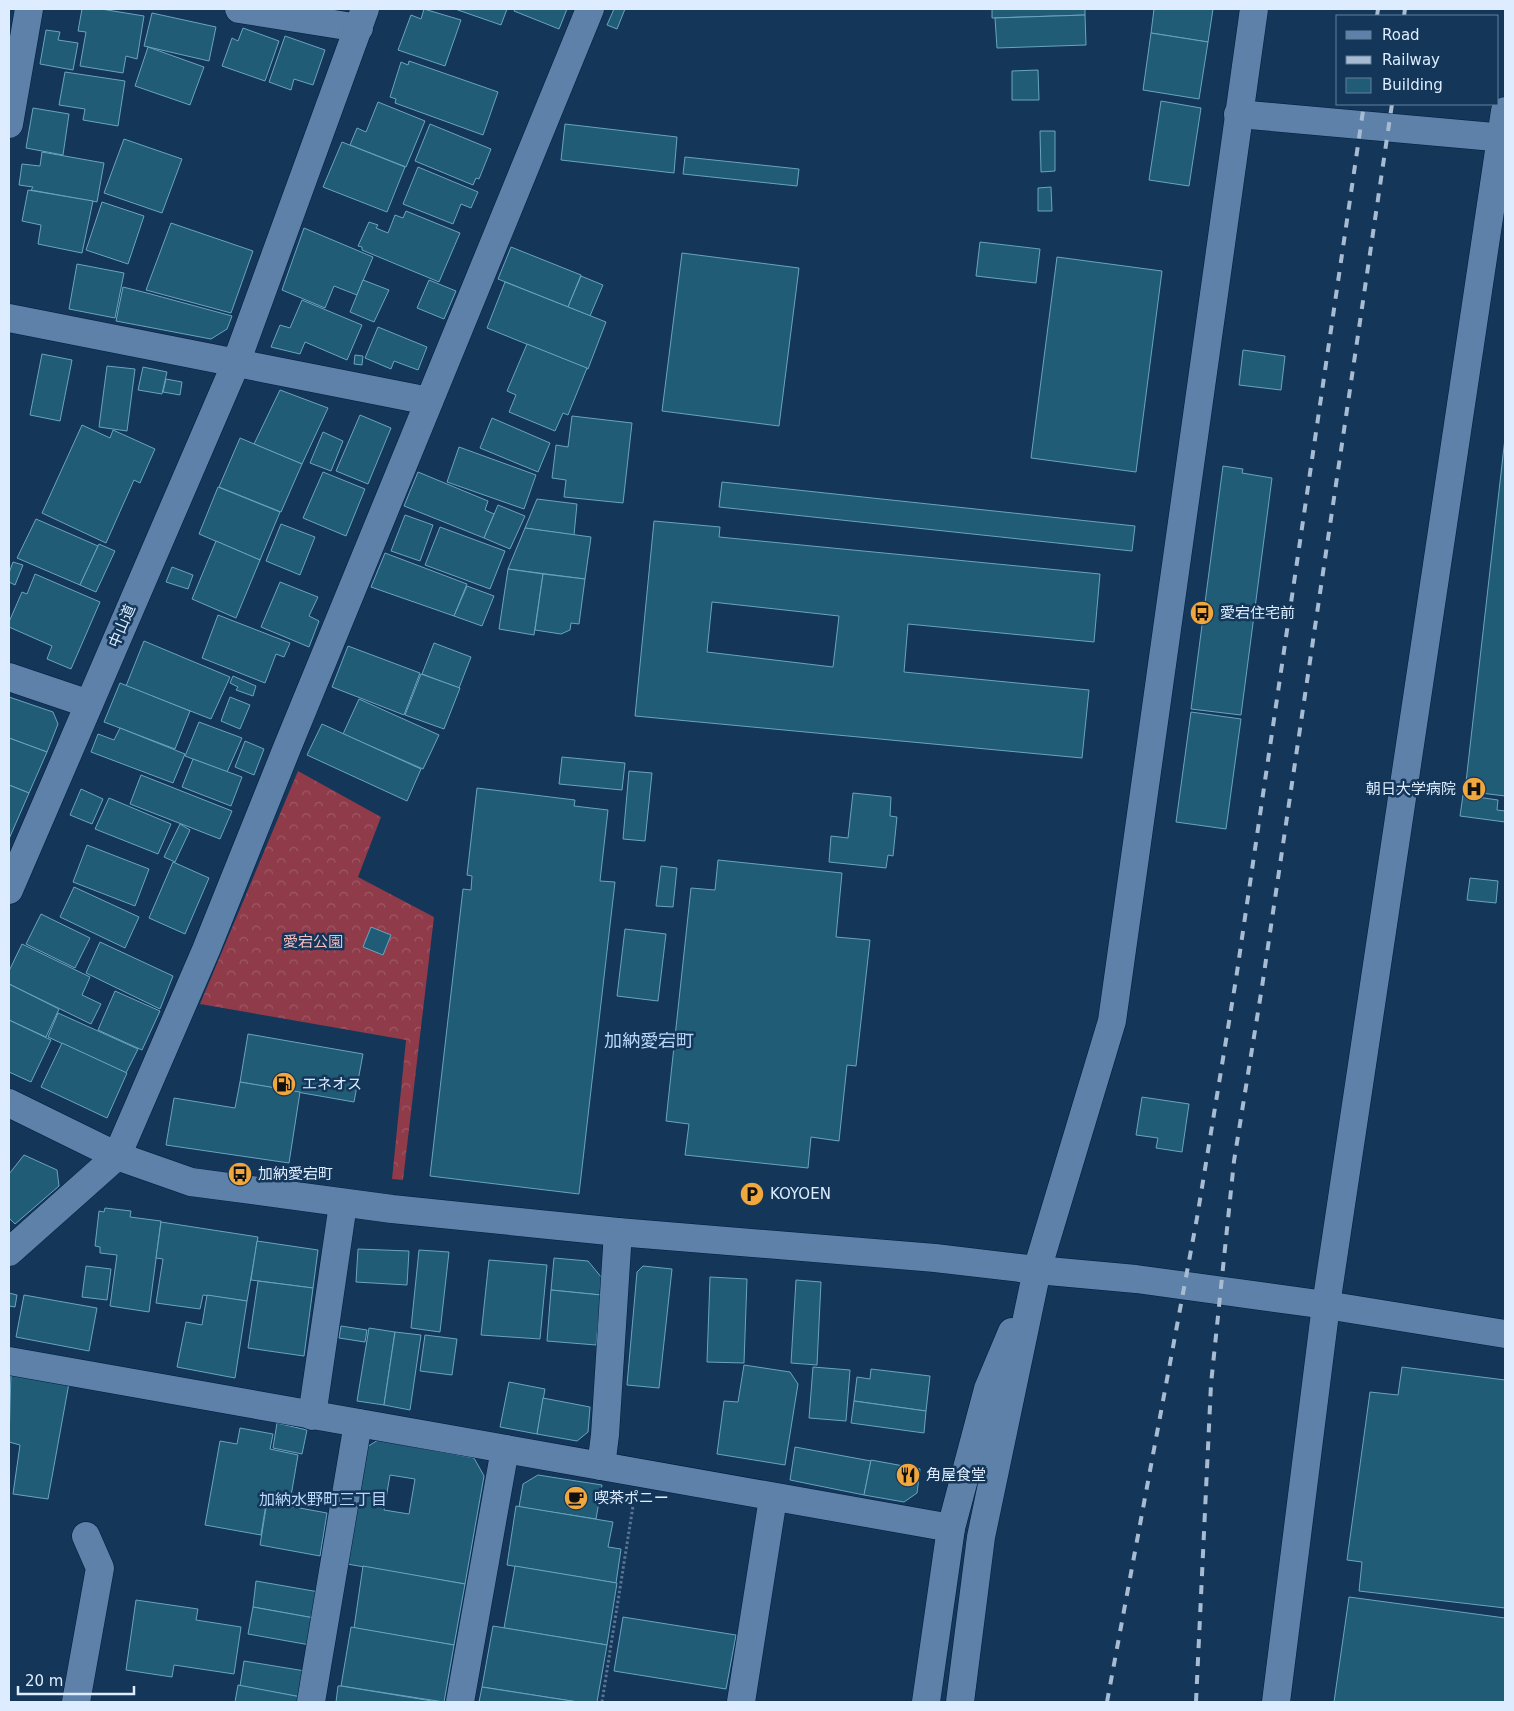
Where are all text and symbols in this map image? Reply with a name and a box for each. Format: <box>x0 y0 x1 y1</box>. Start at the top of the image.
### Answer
legend <box>1336 15 1499 105</box>
text: Road <box>1382 26 1420 44</box>
text: Railway <box>1382 51 1440 69</box>
text: Building <box>1382 76 1443 94</box>
bus stop icon: 愛宕住宅前 <box>1189 600 1215 626</box>
street label: 中山道 <box>105 602 139 650</box>
place label: 愛宕住宅前 <box>1220 604 1295 622</box>
hospital icon: 朝日大学病院 <box>1461 776 1487 802</box>
place label: 朝日大学病院 <box>1366 780 1456 798</box>
park label: 愛宕公園 <box>283 933 343 951</box>
district label: 加納愛宕町 <box>604 1030 694 1051</box>
fuel station icon: エネオス <box>271 1071 297 1097</box>
place label: エネオス <box>302 1075 362 1093</box>
bus stop icon: 加納愛宕町 <box>227 1161 253 1187</box>
place label: 加納愛宕町 <box>258 1165 333 1183</box>
parking icon: KOYOEN <box>739 1181 765 1207</box>
place label: KOYOEN <box>770 1185 831 1203</box>
restaurant icon: 角屋食堂 <box>895 1462 921 1488</box>
place label: 角屋食堂 <box>926 1466 986 1484</box>
cafe icon: 喫茶ポニー <box>563 1485 589 1511</box>
place label: 喫茶ポニー <box>594 1489 669 1507</box>
district label: 加納水野町三丁目 <box>259 1490 387 1509</box>
scale bar <box>18 1664 134 1696</box>
text: 20 m <box>25 1672 63 1690</box>

